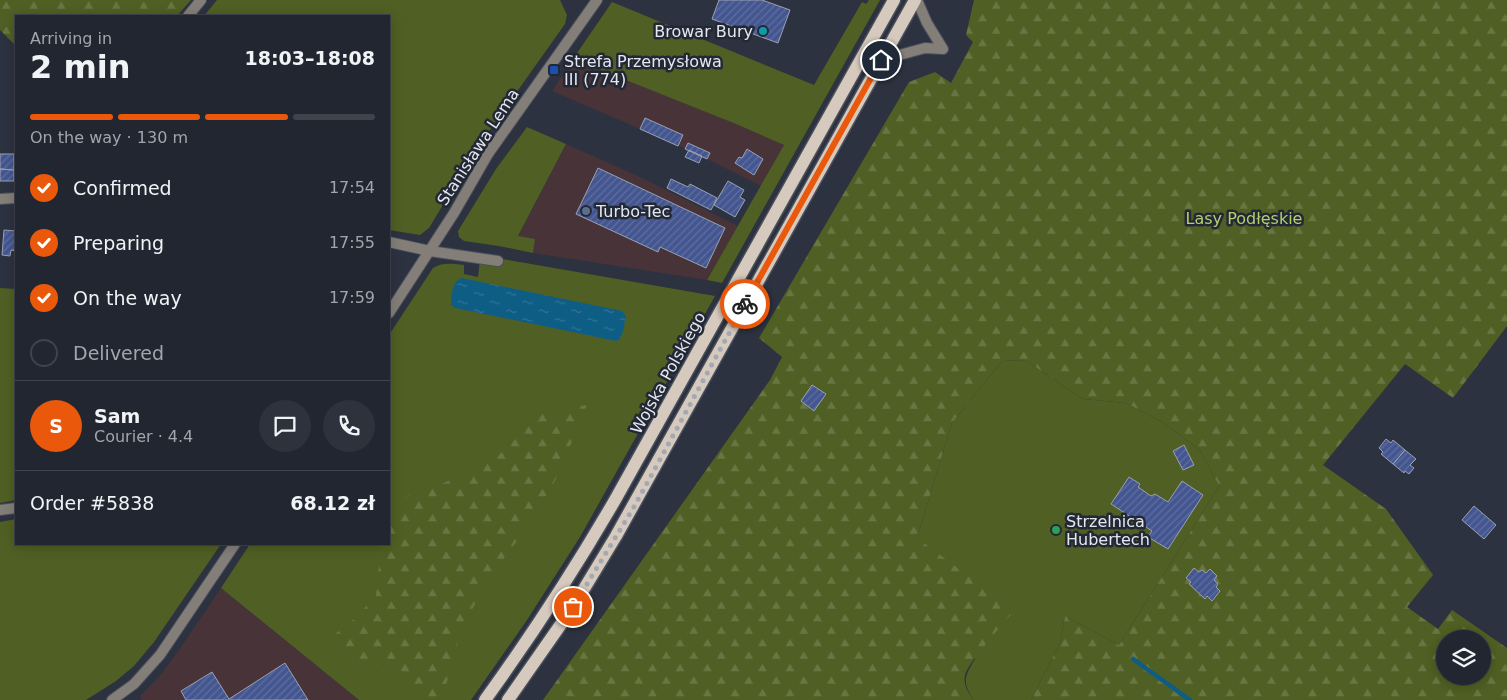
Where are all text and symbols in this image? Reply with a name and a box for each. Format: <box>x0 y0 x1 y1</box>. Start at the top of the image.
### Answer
place label: Browar Bury <box>654 22 753 41</box>
marker: Browar Bury <box>757 25 769 37</box>
text: Arriving in <box>30 29 112 48</box>
pin <box>860 39 902 81</box>
icon: home <box>867 46 895 74</box>
text: 18:03–18:08 <box>245 47 375 69</box>
text: 2 min <box>30 48 131 86</box>
place label: Strefa Przemysłowa III (774) <box>564 52 722 89</box>
marker: Strefa Przemysłowa III (774) <box>548 64 560 76</box>
street label: Stanisława Lema <box>433 85 523 209</box>
text: On the way · 130 m <box>30 128 188 147</box>
icon: check <box>30 174 58 202</box>
text: Confirmed <box>73 177 172 199</box>
text: 17:54 <box>329 178 375 197</box>
place label: Turbo-Tec <box>595 202 670 221</box>
marker: Turbo-Tec <box>580 205 592 217</box>
park label: Lasy Podłęskie <box>1186 209 1302 228</box>
icon: check <box>30 229 58 257</box>
text: Preparing <box>73 232 164 254</box>
text: 17:55 <box>329 233 375 252</box>
courier <box>720 279 770 329</box>
icon: check <box>30 284 58 312</box>
text: On the way <box>73 287 182 309</box>
text: 17:59 <box>329 288 375 307</box>
icon: bike <box>731 290 759 318</box>
street label: Wojska Polskiego <box>627 309 709 437</box>
text: Delivered <box>73 342 164 364</box>
button: chat <box>259 400 311 452</box>
button: phone <box>323 400 375 452</box>
text: Sam <box>94 405 140 427</box>
text: S <box>49 415 63 437</box>
text: Courier · 4.4 <box>94 427 193 446</box>
text: Order #5838 <box>30 492 154 514</box>
text: 68.12 zł <box>290 492 375 514</box>
place label: Strzelnica Hubertech <box>1066 512 1150 549</box>
marker: Strzelnica Hubertech <box>1050 524 1062 536</box>
pin <box>552 586 594 628</box>
icon: bag <box>559 593 587 621</box>
map controls <box>1436 630 1491 685</box>
button: layers <box>1436 630 1491 685</box>

